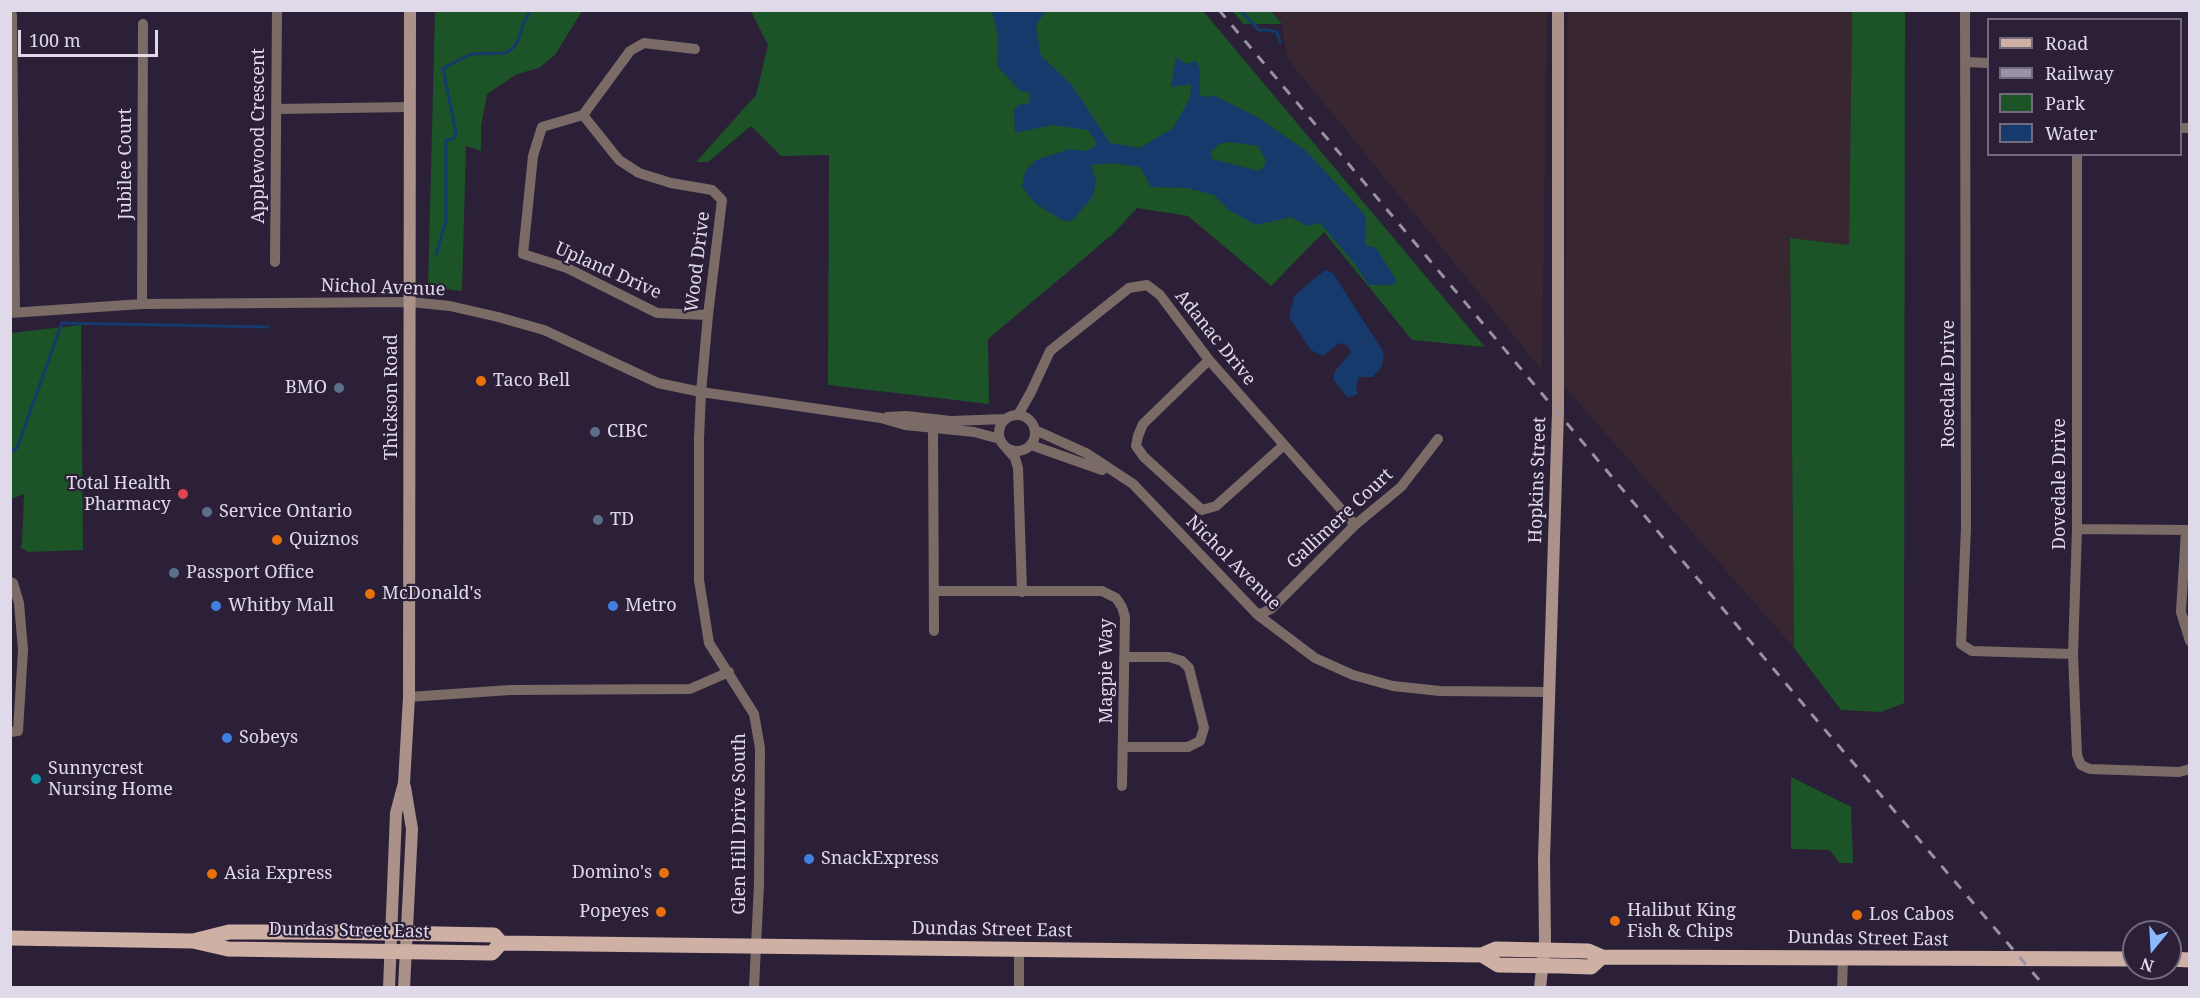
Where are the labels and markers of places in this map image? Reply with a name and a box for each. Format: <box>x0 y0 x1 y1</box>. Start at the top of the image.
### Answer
place label: Taco Bell <box>493 370 570 392</box>
marker: Taco Bell <box>474 374 488 388</box>
place label: BMO <box>285 377 327 399</box>
marker: BMO <box>332 381 346 395</box>
place label: CIBC <box>607 421 647 443</box>
marker: CIBC <box>588 425 602 439</box>
place label: Total Health Pharmacy <box>66 473 171 516</box>
marker: Total Health Pharmacy <box>176 487 190 501</box>
place label: Service Ontario <box>219 501 352 523</box>
marker: Service Ontario <box>200 505 214 519</box>
place label: TD <box>610 509 634 531</box>
marker: TD <box>591 513 605 527</box>
place label: Quiznos <box>289 529 359 551</box>
marker: Quiznos <box>270 533 284 547</box>
place label: Passport Office <box>186 562 314 584</box>
marker: Passport Office <box>167 566 181 580</box>
place label: McDonald's <box>382 583 482 605</box>
marker: McDonald's <box>363 587 377 601</box>
place label: Whitby Mall <box>228 595 334 617</box>
place label: Metro <box>625 595 677 617</box>
marker: Whitby Mall <box>209 599 223 613</box>
marker: Metro <box>606 599 620 613</box>
place label: Sobeys <box>239 727 298 749</box>
marker: Sobeys <box>220 731 234 745</box>
place label: Sunnycrest Nursing Home <box>48 758 173 800</box>
marker: Sunnycrest Nursing Home <box>29 772 43 786</box>
place label: SnackExpress <box>821 848 939 870</box>
marker: SnackExpress <box>802 852 816 866</box>
place label: Domino's <box>572 862 652 884</box>
place label: Asia Express <box>224 863 332 885</box>
marker: Domino's <box>657 866 671 880</box>
marker: Asia Express <box>205 867 219 881</box>
place label: Halibut King Fish & Chips <box>1627 900 1736 942</box>
place label: Popeyes <box>579 901 649 923</box>
place label: Los Cabos <box>1869 904 1954 926</box>
marker: Popeyes <box>654 905 668 919</box>
marker: Los Cabos <box>1850 908 1864 922</box>
marker: Halibut King Fish & Chips <box>1608 914 1622 928</box>

